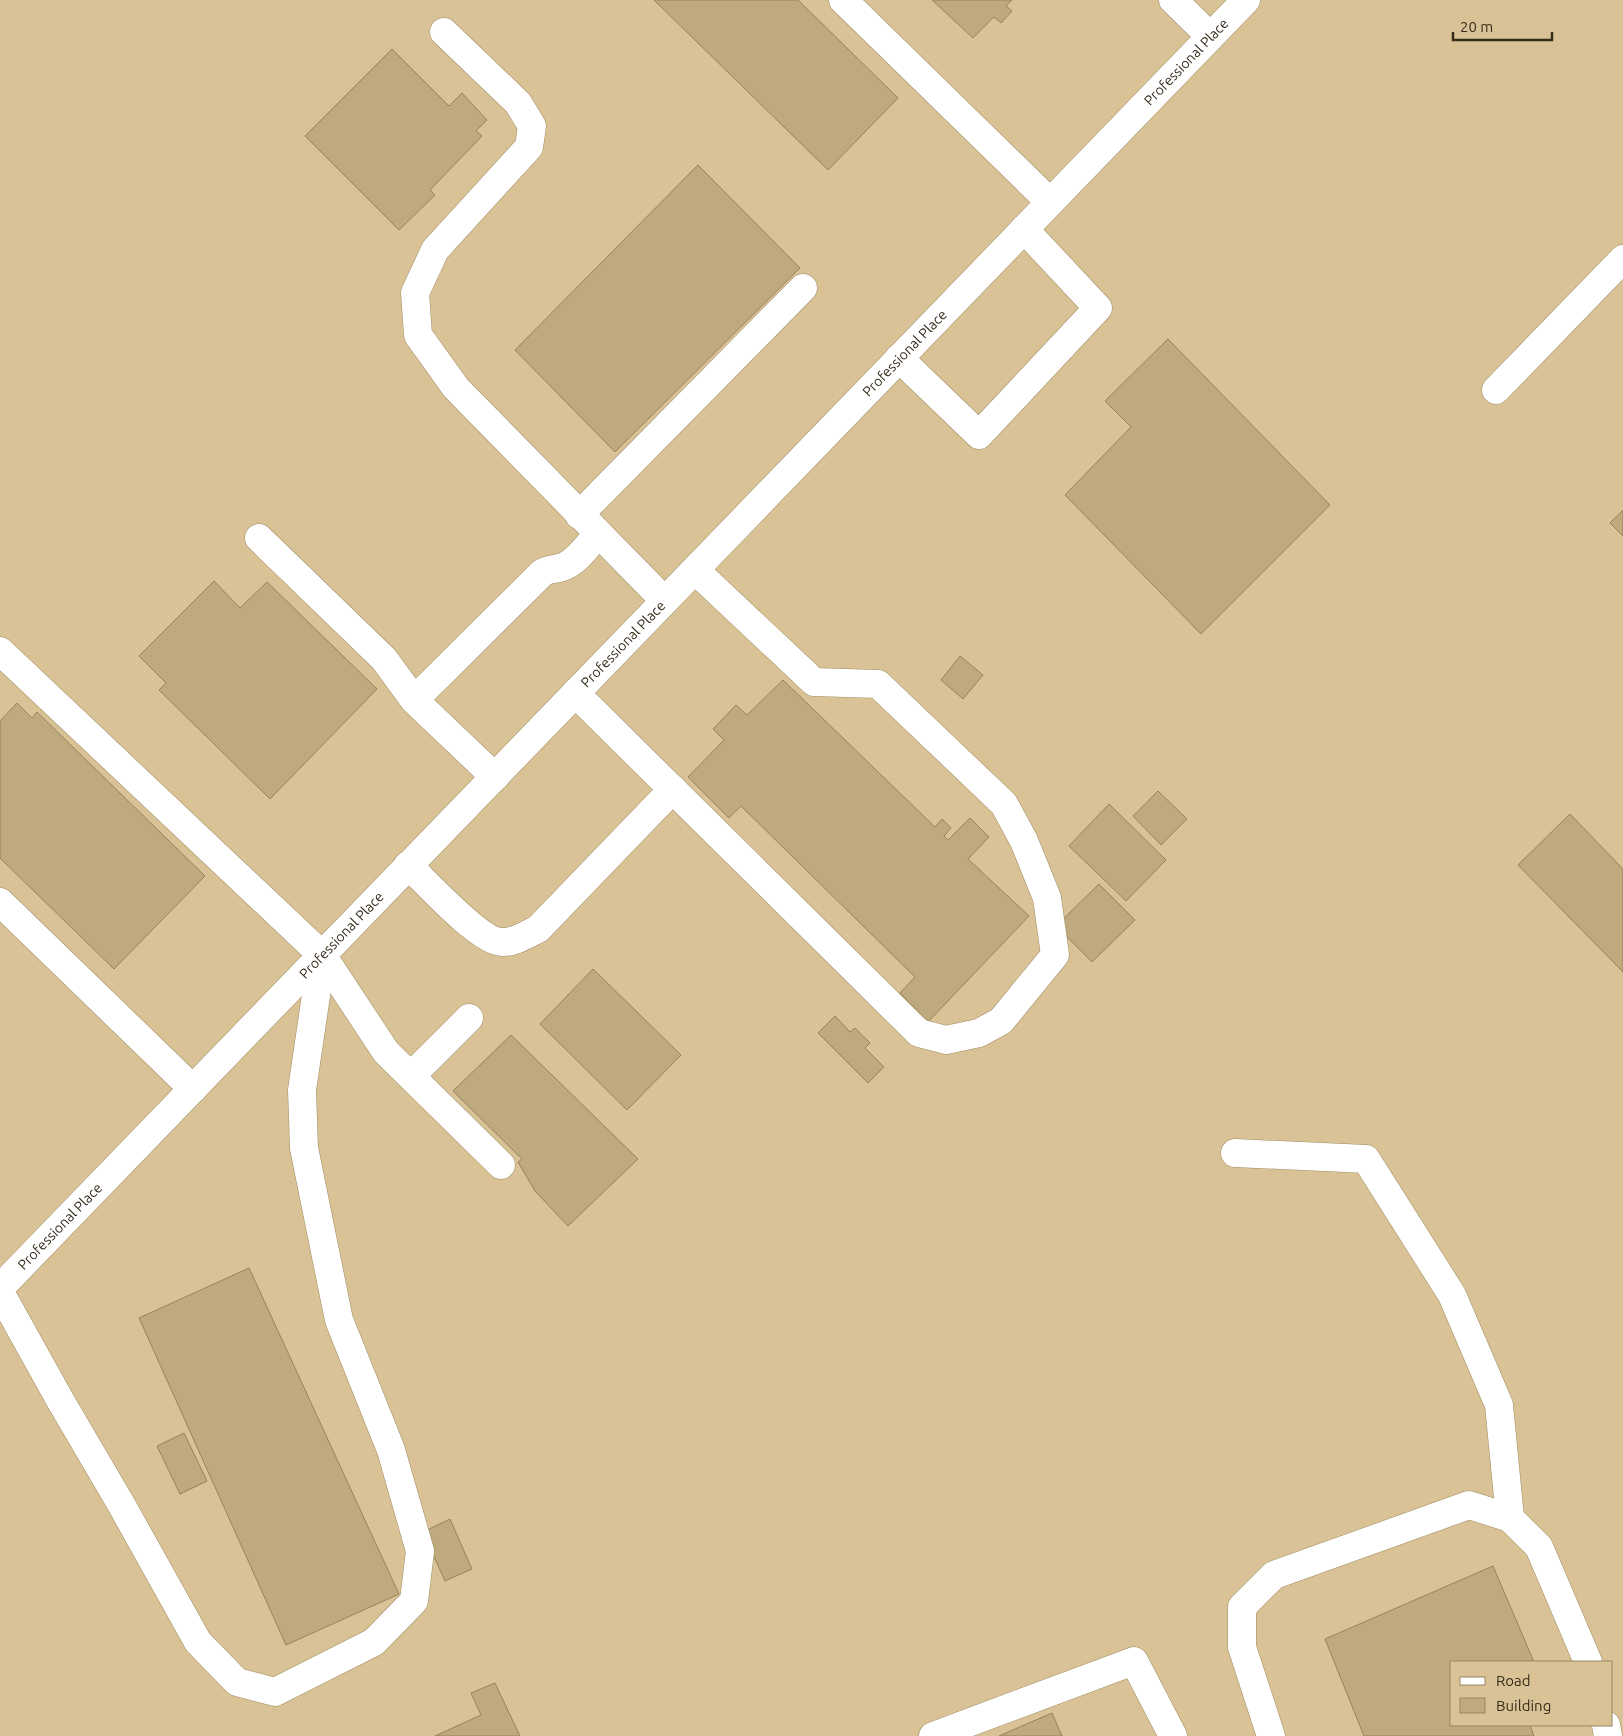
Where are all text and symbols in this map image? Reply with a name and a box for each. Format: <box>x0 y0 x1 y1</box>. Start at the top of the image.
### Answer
scale bar <box>1453 10 1552 42</box>
street label: Professional Place <box>1141 15 1232 108</box>
text: 20 m <box>1460 18 1493 35</box>
street label: Professional Place <box>859 306 950 400</box>
street label: Professional Place <box>578 597 668 691</box>
street label: Professional Place <box>296 888 387 982</box>
street label: Professional Place <box>14 1180 105 1273</box>
legend <box>1450 1661 1613 1726</box>
text: Road <box>1496 1672 1531 1689</box>
text: Building <box>1496 1697 1551 1714</box>

